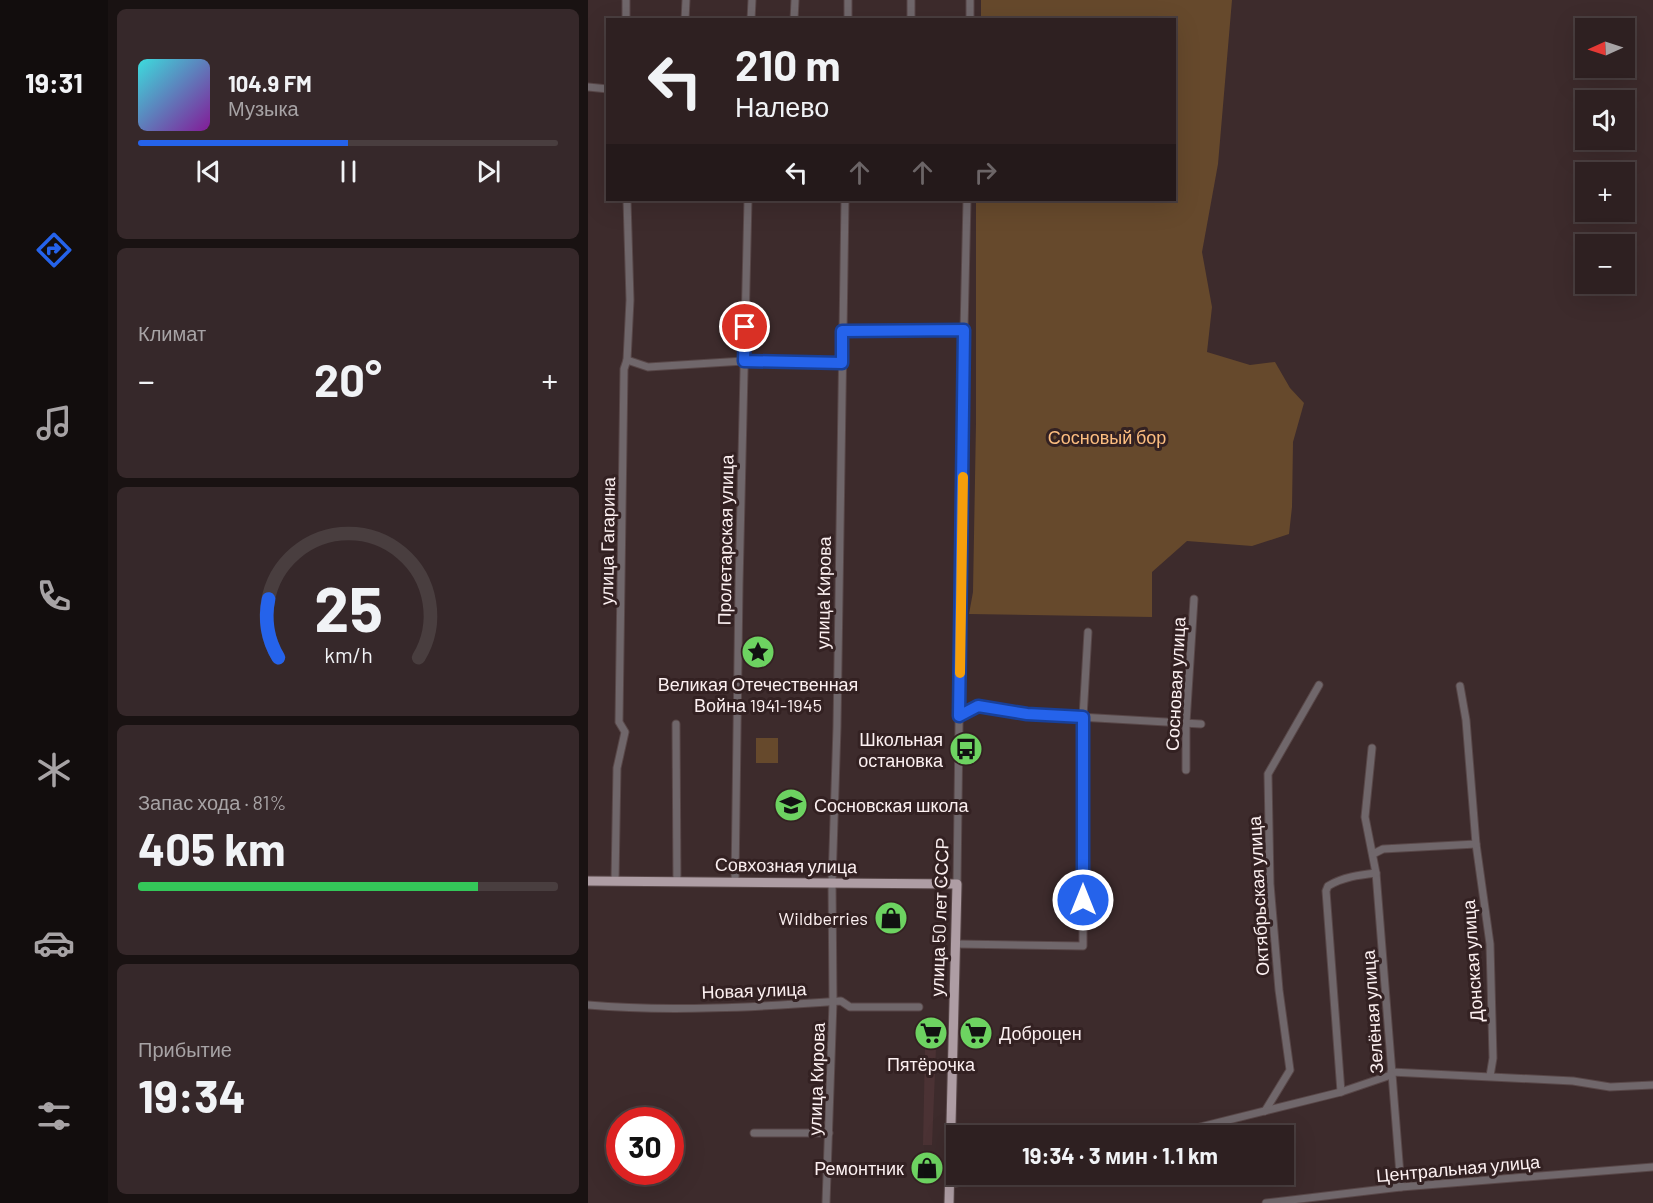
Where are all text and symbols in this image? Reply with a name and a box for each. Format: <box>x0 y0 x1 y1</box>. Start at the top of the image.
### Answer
north arrow <box>1575 18 1635 78</box>
map controls <box>1575 18 1635 294</box>
text: 210 m <box>735 39 841 89</box>
icon: left <box>636 42 714 120</box>
text: 19:31 <box>25 66 83 98</box>
text: 104.9 FM <box>228 70 312 96</box>
text: Налево <box>735 90 829 122</box>
button: sound <box>1575 90 1635 150</box>
text: Музыка <box>228 96 299 120</box>
icon: previous <box>192 155 225 188</box>
icon: pause <box>332 155 365 188</box>
icon: next <box>472 155 505 188</box>
icon: left <box>780 156 813 189</box>
icon: ahead <box>843 156 876 189</box>
icon: ahead <box>906 156 939 189</box>
icon: right <box>969 156 1002 189</box>
button: + <box>1575 162 1635 222</box>
icon: directions <box>33 229 75 271</box>
button: − <box>1575 234 1635 294</box>
pin <box>719 301 770 352</box>
icon: arrive <box>728 310 761 343</box>
text: Климат <box>138 321 206 345</box>
text: 20° <box>314 352 382 406</box>
text: − <box>138 360 155 400</box>
text: + <box>542 360 558 400</box>
icon: music <box>33 402 75 444</box>
park label: Сосновый бор <box>1048 426 1166 448</box>
street label: Пролетарская улица <box>713 454 738 626</box>
street label: улица Гагарина <box>595 476 619 605</box>
street label: улица Кирова <box>811 535 835 650</box>
text: 25 <box>314 571 382 645</box>
icon: phone <box>33 575 75 617</box>
street label: Сосновая улица <box>1161 615 1190 752</box>
place icon: Великая Отечественная Война 1941-1945 <box>740 634 776 670</box>
text: km/h <box>324 643 372 668</box>
place label: Великая Отечественная Война 1941-1945 <box>658 673 858 716</box>
place label: Школьная остановка <box>858 728 944 771</box>
bus stop icon: Школьная остановка <box>948 731 984 767</box>
icon: climate <box>33 749 75 791</box>
school or university icon: Сосновская школа <box>773 787 809 823</box>
text: Запас хода · 81% <box>138 790 286 814</box>
place label: Сосновская школа <box>814 794 970 816</box>
street label: Октябрьская улица <box>1243 815 1273 976</box>
text: 405 km <box>138 821 286 875</box>
street label: улица 50 лет СССР <box>925 837 953 997</box>
street label: Совхозная улица <box>715 853 858 877</box>
position arrow <box>1051 868 1115 932</box>
street label: Донская улица <box>1457 898 1487 1023</box>
shop icon: Wildberries <box>873 900 909 936</box>
place label: Wildberries <box>779 907 868 929</box>
icon: car <box>33 922 75 964</box>
street label: Зелёная улица <box>1357 949 1387 1074</box>
street label: Новая улица <box>701 977 808 1003</box>
supermarket icon: Пятёрочка <box>913 1015 949 1051</box>
supermarket icon: Доброцен <box>958 1015 994 1051</box>
street label: улица Кирова <box>803 1021 829 1136</box>
place label: Доброцен <box>999 1022 1082 1044</box>
text: Прибытие <box>138 1037 232 1061</box>
place label: Пятёрочка <box>887 1053 976 1075</box>
text: 19:34 <box>138 1068 246 1122</box>
icon: filters <box>33 1095 75 1137</box>
speed limit sign: 30 <box>606 1107 684 1185</box>
text: 19:34 · 3 мин · 1.1 km <box>1022 1142 1218 1168</box>
shop icon: Ремонтник <box>909 1150 945 1186</box>
street label: Центральная улица <box>1375 1150 1542 1186</box>
place label: Ремонтник <box>814 1157 904 1179</box>

